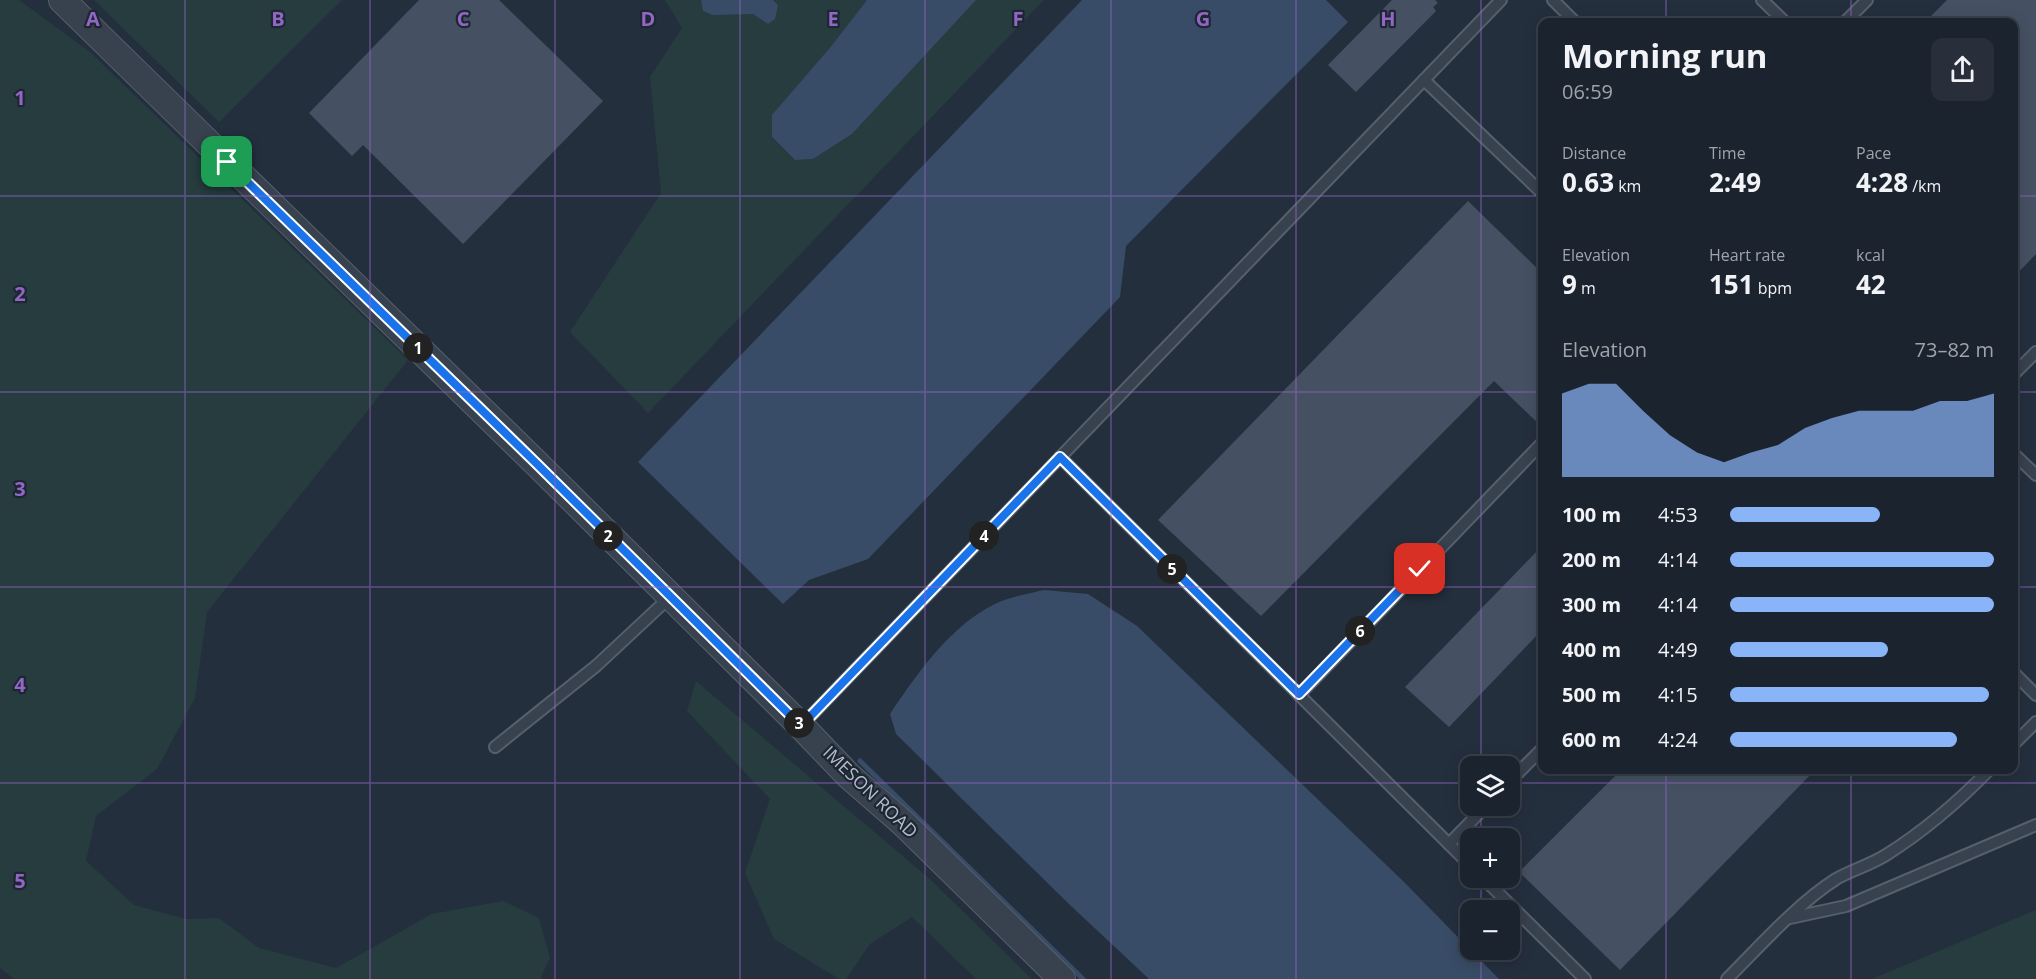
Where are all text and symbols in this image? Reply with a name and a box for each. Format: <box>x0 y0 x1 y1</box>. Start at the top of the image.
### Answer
text: A <box>86 5 100 32</box>
text: B <box>271 5 285 32</box>
text: C <box>457 5 470 32</box>
text: D <box>641 5 655 32</box>
text: E <box>827 5 839 32</box>
text: F <box>1013 5 1023 32</box>
text: G <box>1196 5 1210 32</box>
text: H <box>1380 5 1396 32</box>
text: Morning run <box>1562 33 1768 78</box>
button: share <box>1931 38 1994 101</box>
text: 06:59 <box>1562 78 1613 105</box>
text: 1 <box>14 84 26 111</box>
pin <box>201 136 252 187</box>
text: Distance <box>1562 142 1626 164</box>
text: Time <box>1709 142 1746 164</box>
text: Pace <box>1856 142 1891 164</box>
icon: arrive <box>210 145 243 178</box>
text: 0.63 <box>1562 164 1614 200</box>
text: 2:49 <box>1709 164 1761 200</box>
text: 4:28 <box>1856 164 1908 200</box>
text: km <box>1614 175 1641 197</box>
text: /km <box>1908 175 1941 197</box>
text: Elevation <box>1562 244 1630 266</box>
text: Heart rate <box>1709 244 1785 266</box>
text: kcal <box>1856 244 1885 266</box>
text: 9 <box>1562 266 1577 302</box>
text: 151 <box>1709 266 1754 302</box>
text: 42 <box>1856 266 1886 302</box>
text: m <box>1577 277 1596 299</box>
text: bpm <box>1754 277 1792 299</box>
text: 2 <box>14 280 26 307</box>
pin: 1 <box>403 333 433 363</box>
text: Elevation <box>1562 336 1647 363</box>
text: 73–82 m <box>1915 336 1994 363</box>
text: 1 <box>413 337 423 359</box>
text: 3 <box>14 475 26 502</box>
text: 100 m <box>1562 501 1621 528</box>
text: 4:53 <box>1658 501 1698 528</box>
pin: 2 <box>593 521 623 551</box>
pin: 4 <box>969 521 999 551</box>
text: 2 <box>603 525 613 547</box>
text: 4 <box>979 525 989 547</box>
pin <box>1394 543 1445 594</box>
text: 200 m <box>1562 546 1621 573</box>
text: 4:14 <box>1658 546 1698 573</box>
icon: check <box>1403 552 1436 585</box>
pin: 5 <box>1157 554 1187 584</box>
text: 5 <box>1167 558 1177 580</box>
text: 300 m <box>1562 591 1621 618</box>
text: 4:14 <box>1658 591 1698 618</box>
pin: 6 <box>1345 616 1375 646</box>
text: 6 <box>1355 620 1365 642</box>
text: 400 m <box>1562 636 1621 663</box>
text: 4:49 <box>1658 636 1698 663</box>
text: 4 <box>14 671 26 698</box>
text: 500 m <box>1562 681 1621 708</box>
text: 4:15 <box>1658 681 1698 708</box>
pin: 3 <box>784 708 814 738</box>
text: 3 <box>794 712 804 734</box>
text: 600 m <box>1562 726 1621 753</box>
text: 4:24 <box>1658 726 1698 753</box>
street label: IMESON ROAD <box>818 740 923 843</box>
map controls <box>1460 756 1520 960</box>
button: layers <box>1460 756 1520 816</box>
button: + <box>1460 828 1520 888</box>
text: 5 <box>14 867 26 894</box>
button: − <box>1460 900 1520 960</box>

